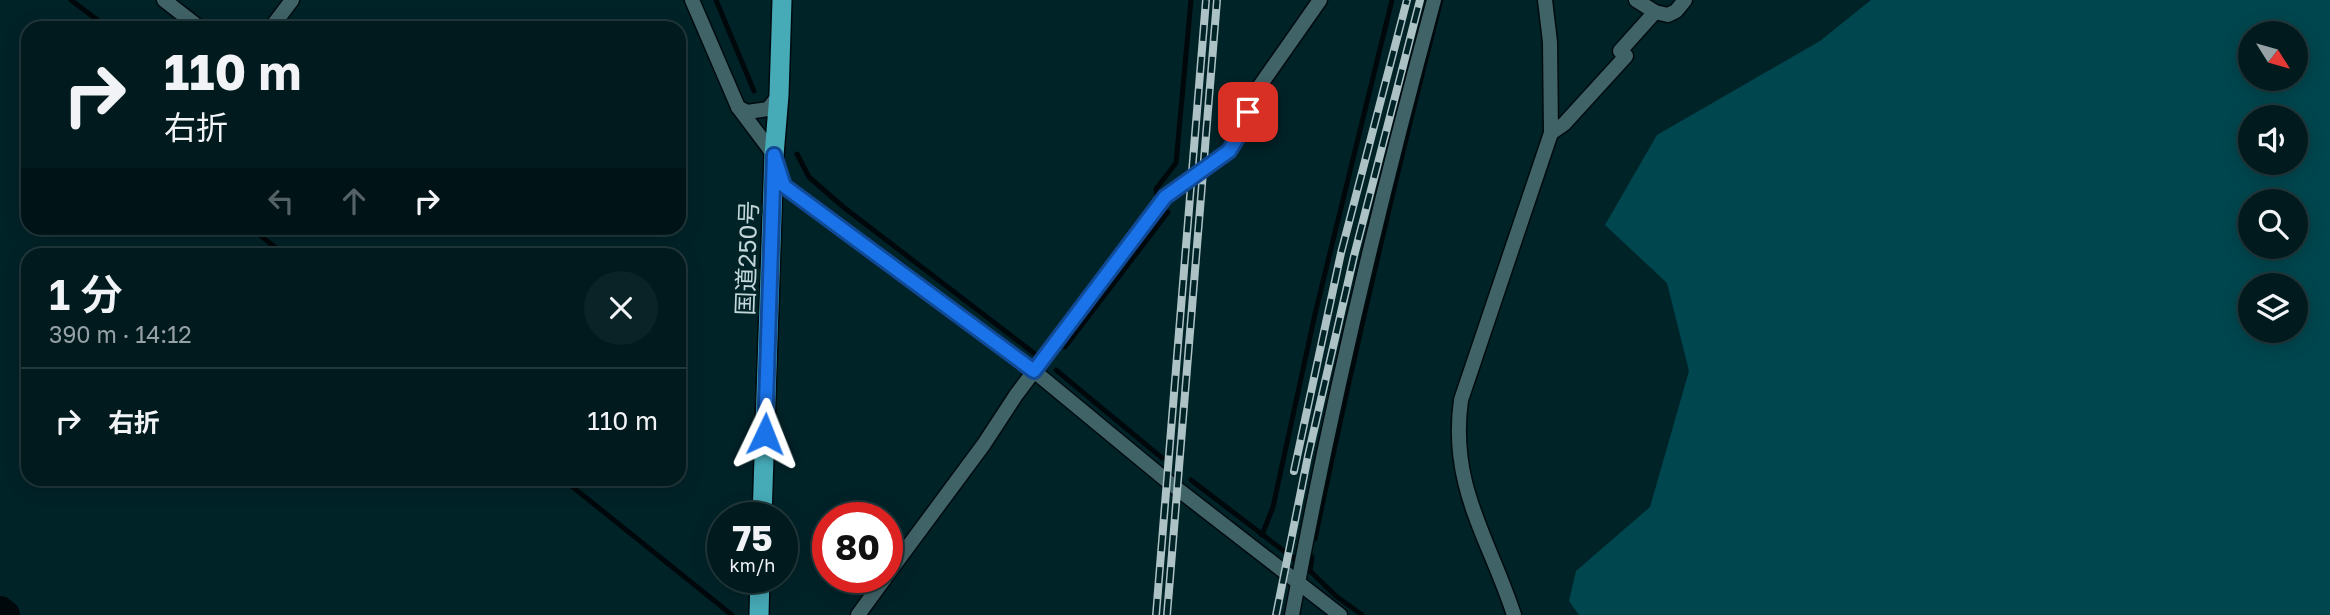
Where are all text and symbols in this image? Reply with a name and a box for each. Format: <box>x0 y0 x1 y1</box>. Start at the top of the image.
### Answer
north arrow <box>2238 21 2308 91</box>
map controls <box>2238 21 2308 343</box>
text: 110 m <box>164 42 301 101</box>
icon: right <box>49 49 140 140</box>
pin <box>1218 82 1278 142</box>
icon: arrive <box>1229 93 1267 131</box>
button: sound <box>2238 105 2308 175</box>
text: 右折 <box>164 108 228 146</box>
icon: left <box>262 182 300 220</box>
icon: ahead <box>335 182 373 220</box>
icon: right <box>408 182 446 220</box>
button: search <box>2238 189 2308 259</box>
street label: 国道250号 <box>730 200 762 316</box>
text: 1 分 <box>49 269 123 319</box>
button: close <box>584 271 658 345</box>
button: layers <box>2238 273 2308 343</box>
text: 390 m · 14:12 <box>49 320 192 348</box>
position arrow <box>728 397 802 471</box>
icon: right <box>49 402 87 440</box>
text: 110 m <box>587 405 658 436</box>
text: 右折 <box>108 407 160 438</box>
speed limit sign: 80 <box>812 502 903 593</box>
text: 75 <box>732 517 773 559</box>
text: km/h <box>730 554 775 576</box>

